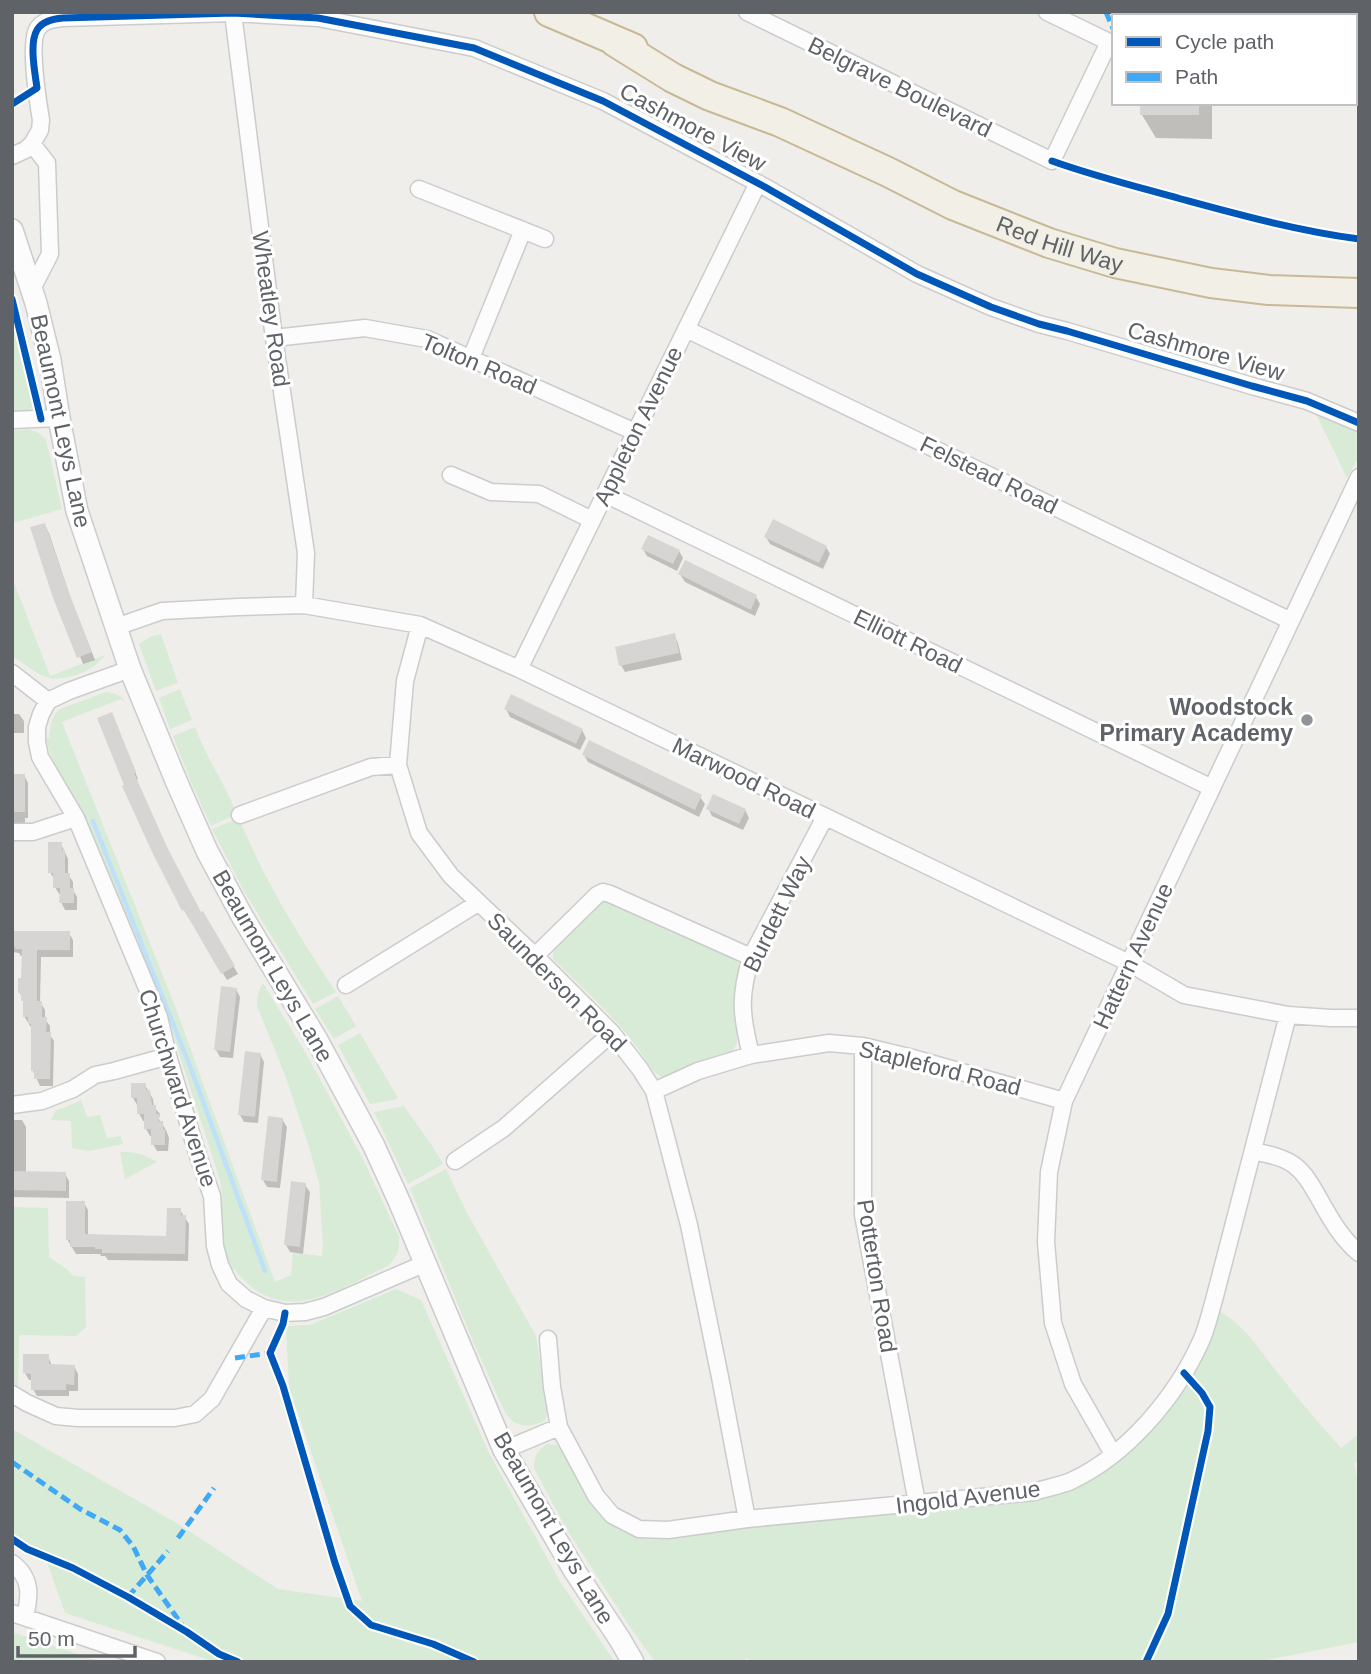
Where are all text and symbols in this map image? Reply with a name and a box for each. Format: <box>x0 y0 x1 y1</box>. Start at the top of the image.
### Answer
legend <box>1112 14 1357 105</box>
text: Cycle path <box>1175 30 1274 53</box>
street label: Belgrave Boulevard <box>804 31 996 143</box>
text: Path <box>1175 65 1218 88</box>
street label: Cashmore View <box>615 78 771 177</box>
street label: Red Hill Way <box>993 211 1126 277</box>
street label: Wheatley Road <box>247 229 295 389</box>
street label: Beaumont Leys Lane <box>26 312 96 530</box>
street label: Cashmore View <box>1125 316 1288 386</box>
street label: Tolton Road <box>417 328 541 400</box>
street label: Appleton Avenue <box>588 342 688 510</box>
street label: Felstead Road <box>916 431 1062 519</box>
street label: Elliott Road <box>849 604 967 678</box>
place label: Woodstock Primary Academy <box>1100 694 1293 746</box>
marker: Woodstock Primary Academy <box>1299 712 1315 728</box>
street label: Marwood Road <box>668 732 820 824</box>
street label: Burdett Way <box>738 851 816 976</box>
street label: Beaumont Leys Lane <box>207 865 339 1067</box>
street label: Hattern Avenue <box>1088 879 1178 1033</box>
street label: Saunderson Road <box>482 907 632 1057</box>
street label: Churchward Avenue <box>134 986 222 1190</box>
street label: Stapleford Road <box>856 1035 1024 1101</box>
street label: Potterton Road <box>852 1198 902 1354</box>
street label: Beaumont Leys Lane <box>488 1427 620 1629</box>
street label: Ingold Avenue <box>894 1475 1042 1519</box>
scale bar <box>18 1614 135 1658</box>
text: 50 m <box>28 1627 75 1650</box>

